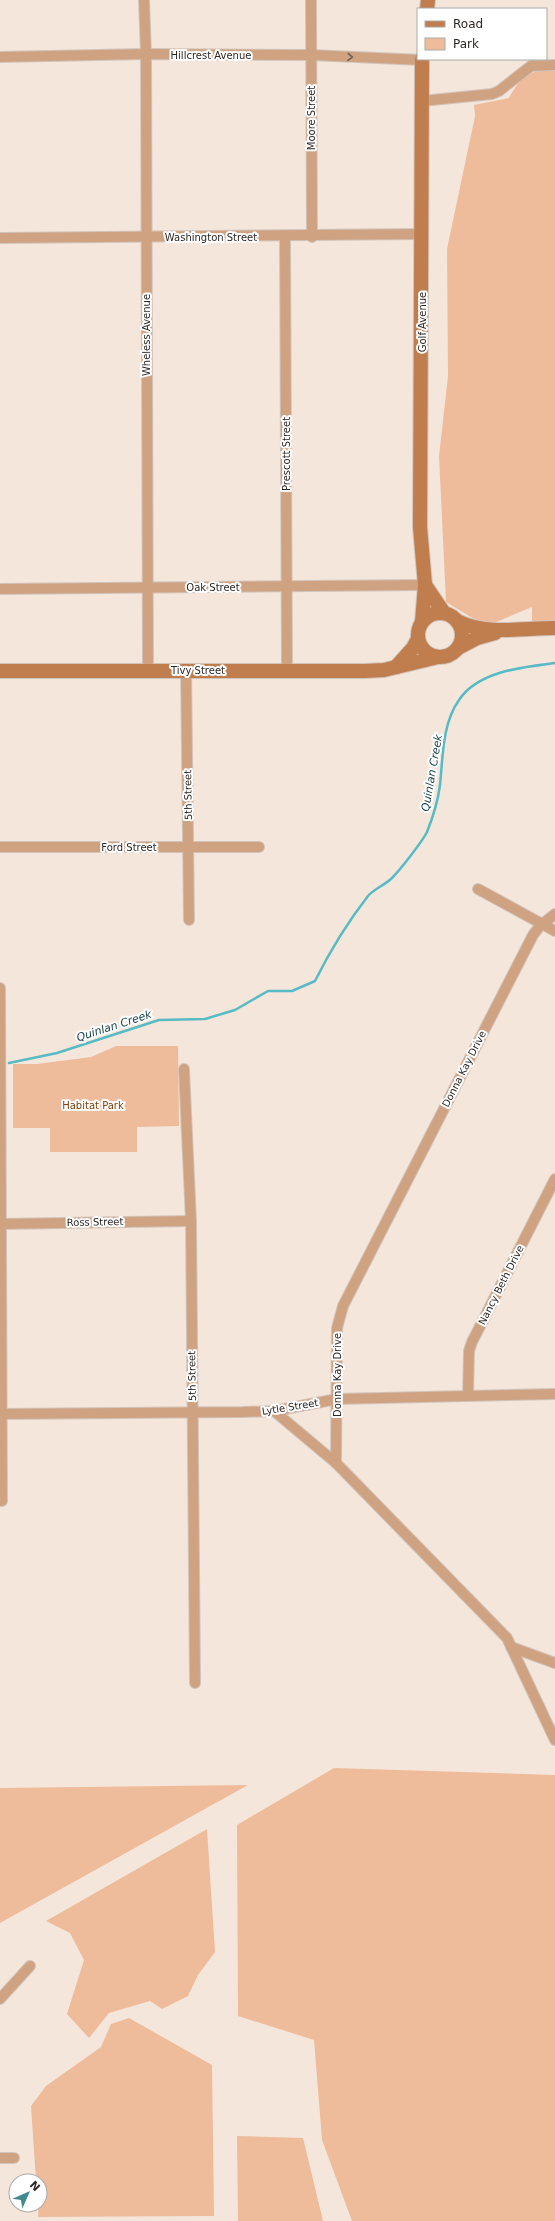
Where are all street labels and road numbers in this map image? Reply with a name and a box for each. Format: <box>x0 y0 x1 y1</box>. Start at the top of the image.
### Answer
street label: Hillcrest Avenue <box>171 50 251 61</box>
street label: Moore Street <box>306 86 317 150</box>
street label: Washington Street <box>165 232 257 243</box>
street label: Golf Avenue <box>417 292 428 352</box>
street label: Wheless Avenue <box>141 294 152 376</box>
street label: Prescott Street <box>281 417 292 491</box>
street label: Oak Street <box>186 582 240 593</box>
street label: Tivy Street <box>170 665 225 676</box>
street label: 5th Street <box>182 770 194 820</box>
street label: Ford Street <box>101 842 157 853</box>
street label: Donna Kay Drive <box>440 1029 488 1109</box>
street label: Ross Street <box>67 1216 123 1228</box>
street label: Nancy Beth Drive <box>476 1243 526 1327</box>
street label: Donna Kay Drive <box>332 1333 343 1417</box>
street label: 5th Street <box>186 1351 198 1401</box>
street label: Lytle Street <box>261 1397 319 1417</box>

